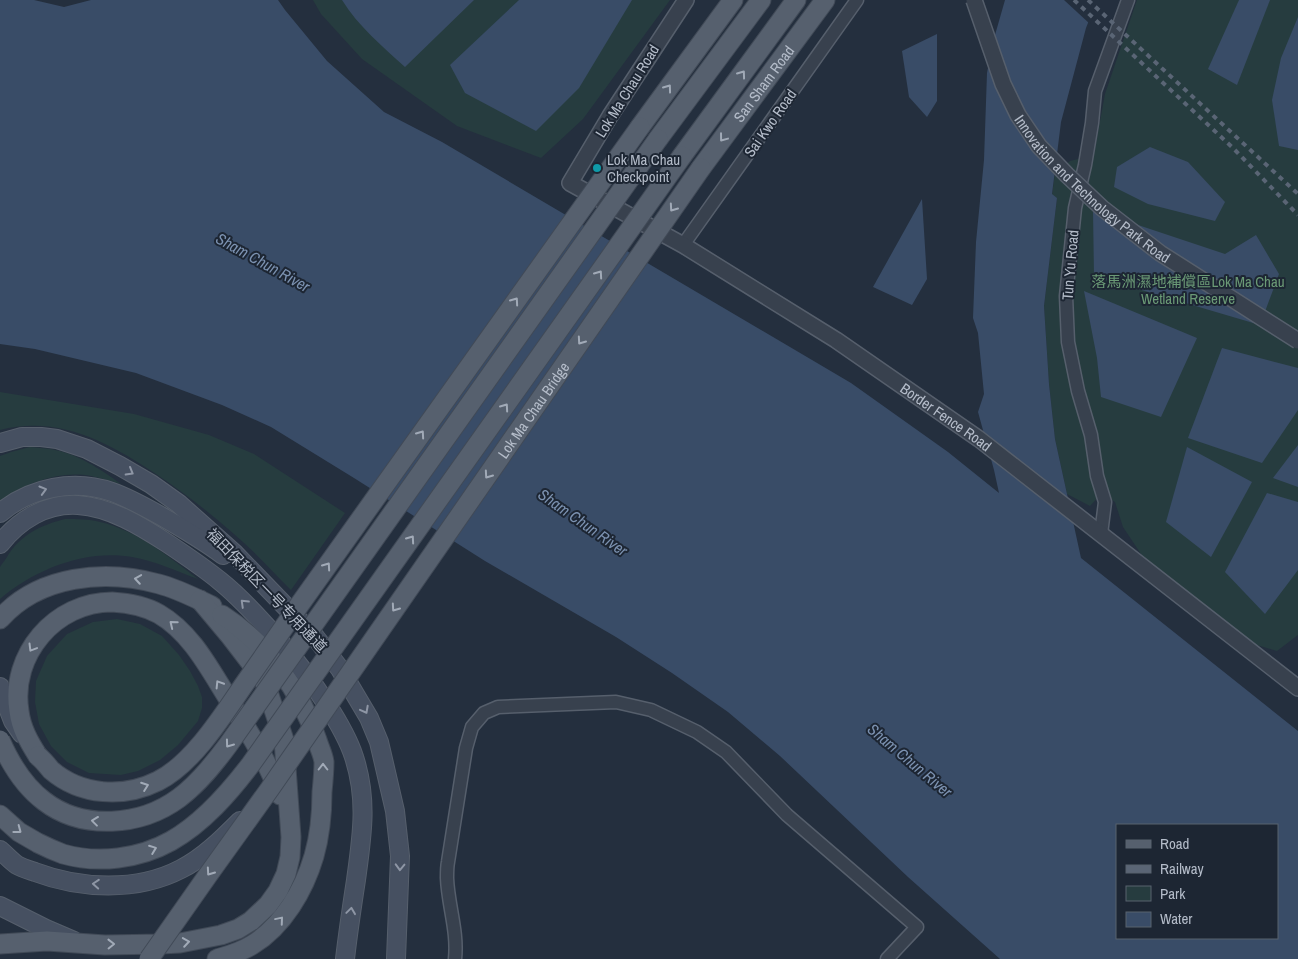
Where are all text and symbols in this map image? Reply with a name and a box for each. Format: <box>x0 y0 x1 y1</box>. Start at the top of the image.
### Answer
street label: Lok Ma Chau Road <box>590 40 664 142</box>
street label: San Sham Road <box>728 41 799 126</box>
one-way arrow <box>736 70 745 80</box>
one-way arrow <box>663 85 671 94</box>
street label: Sai Kwo Road <box>739 85 801 161</box>
street label: Innovation and Technology Park Road <box>1010 110 1175 268</box>
one-way arrow <box>721 132 729 141</box>
place label: Lok Ma Chau Checkpoint <box>607 149 680 187</box>
marker: Lok Ma Chau Checkpoint <box>591 162 603 174</box>
one-way arrow <box>670 202 679 212</box>
water label: Sham Chun River <box>212 227 314 297</box>
street label: Tun Yu Road <box>1056 229 1084 301</box>
one-way arrow <box>593 270 602 280</box>
park label: 落馬洲濕地補償區Lok Ma Chau Wetland Reserve <box>1091 271 1285 309</box>
one-way arrow <box>509 298 519 307</box>
one-way arrow <box>578 336 587 345</box>
street label: Lok Ma Chau Bridge <box>492 357 574 462</box>
street label: Border Fence Road <box>897 377 996 456</box>
one-way arrow <box>499 403 508 412</box>
one-way arrow <box>415 430 424 440</box>
one-way arrow <box>125 465 134 475</box>
one-way arrow <box>485 469 494 479</box>
water label: Sham Chun River <box>534 483 633 561</box>
one-way arrow <box>38 486 46 496</box>
street label: 福田保税区一号专用通道 <box>202 523 332 657</box>
one-way arrow <box>405 535 414 545</box>
one-way arrow <box>321 562 330 572</box>
one-way arrow <box>133 575 142 585</box>
one-way arrow <box>241 600 250 609</box>
one-way arrow <box>392 603 401 612</box>
one-way arrow <box>169 621 178 630</box>
one-way arrow <box>28 642 38 651</box>
one-way arrow <box>215 680 225 689</box>
one-way arrow <box>358 705 368 714</box>
water label: Sham Chun River <box>863 718 957 802</box>
one-way arrow <box>226 738 235 748</box>
one-way arrow <box>318 763 328 770</box>
one-way arrow <box>140 782 149 792</box>
one-way arrow <box>91 816 99 827</box>
legend <box>1116 824 1278 939</box>
one-way arrow <box>12 825 21 833</box>
text: Road <box>1160 833 1189 854</box>
one-way arrow <box>148 845 157 855</box>
text: Railway <box>1160 858 1205 879</box>
one-way arrow <box>395 864 405 871</box>
one-way arrow <box>207 866 216 876</box>
one-way arrow <box>92 879 100 890</box>
text: Park <box>1160 883 1186 904</box>
one-way arrow <box>346 906 356 915</box>
text: Water <box>1160 908 1192 929</box>
one-way arrow <box>275 917 283 926</box>
one-way arrow <box>182 937 190 947</box>
one-way arrow <box>107 939 115 949</box>

